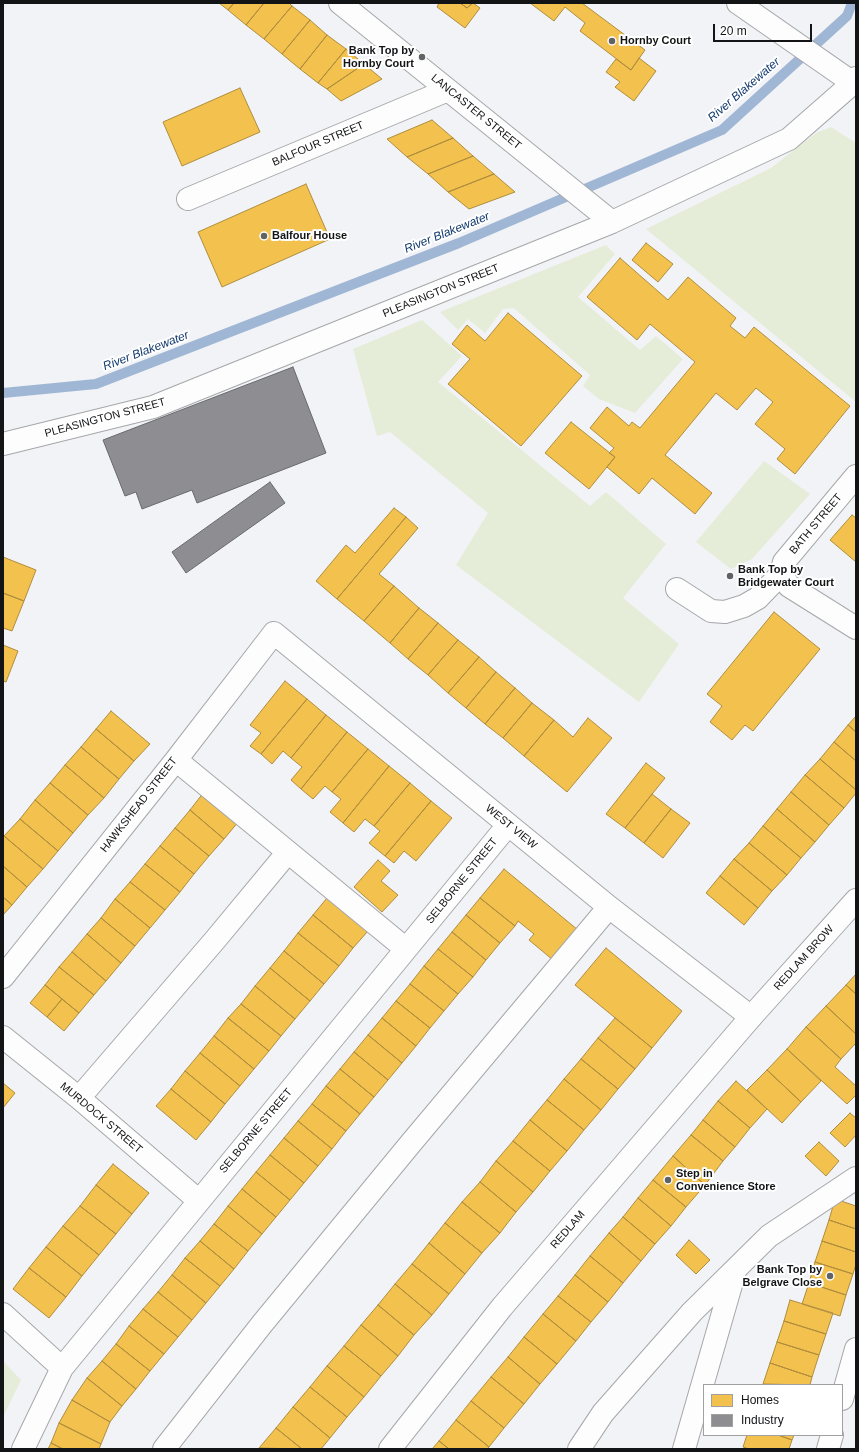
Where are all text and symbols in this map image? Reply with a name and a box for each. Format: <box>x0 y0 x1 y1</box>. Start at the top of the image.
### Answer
scale bar <box>715 16 814 42</box>
text: 20 m <box>720 24 747 38</box>
place label: Hornby Court <box>620 34 691 48</box>
marker: Hornby Court <box>607 36 617 46</box>
place label: Bank Top by Hornby Court <box>343 44 414 70</box>
marker: Bank Top by Hornby Court <box>417 52 427 62</box>
water label: River Blakewater <box>705 55 783 125</box>
street label: LANCASTER STREET <box>428 71 524 153</box>
street label: BALFOUR STREET <box>270 119 366 169</box>
water label: River Blakewater <box>402 209 492 257</box>
place label: Balfour House <box>272 229 347 243</box>
marker: Balfour House <box>259 231 269 241</box>
street label: PLEASINGTON STREET <box>381 262 501 320</box>
water label: River Blakewater <box>101 328 191 374</box>
street label: PLEASINGTON STREET <box>43 396 167 440</box>
street label: BATH STREET <box>787 491 845 557</box>
place label: Bank Top by Bridgewater Court <box>738 563 834 589</box>
marker: Bank Top by Bridgewater Court <box>725 571 735 581</box>
street label: HAWKSHEAD STREET <box>98 755 180 855</box>
street label: WEST VIEW <box>482 802 540 852</box>
street label: SELBORNE STREET <box>423 836 501 926</box>
street label: REDLAM BROW <box>771 923 837 993</box>
street label: MURDOCK STREET <box>57 1080 145 1156</box>
street label: SELBORNE STREET <box>217 1086 295 1176</box>
place label: Step in Convenience Store <box>676 1167 776 1193</box>
marker: Step in Convenience Store <box>663 1175 673 1185</box>
street label: REDLAM <box>548 1208 588 1252</box>
place label: Bank Top by Belgrave Close <box>743 1263 822 1289</box>
marker: Bank Top by Belgrave Close <box>825 1271 835 1281</box>
legend <box>703 1384 843 1436</box>
text: Homes <box>741 1393 779 1407</box>
text: Industry <box>741 1413 784 1427</box>

